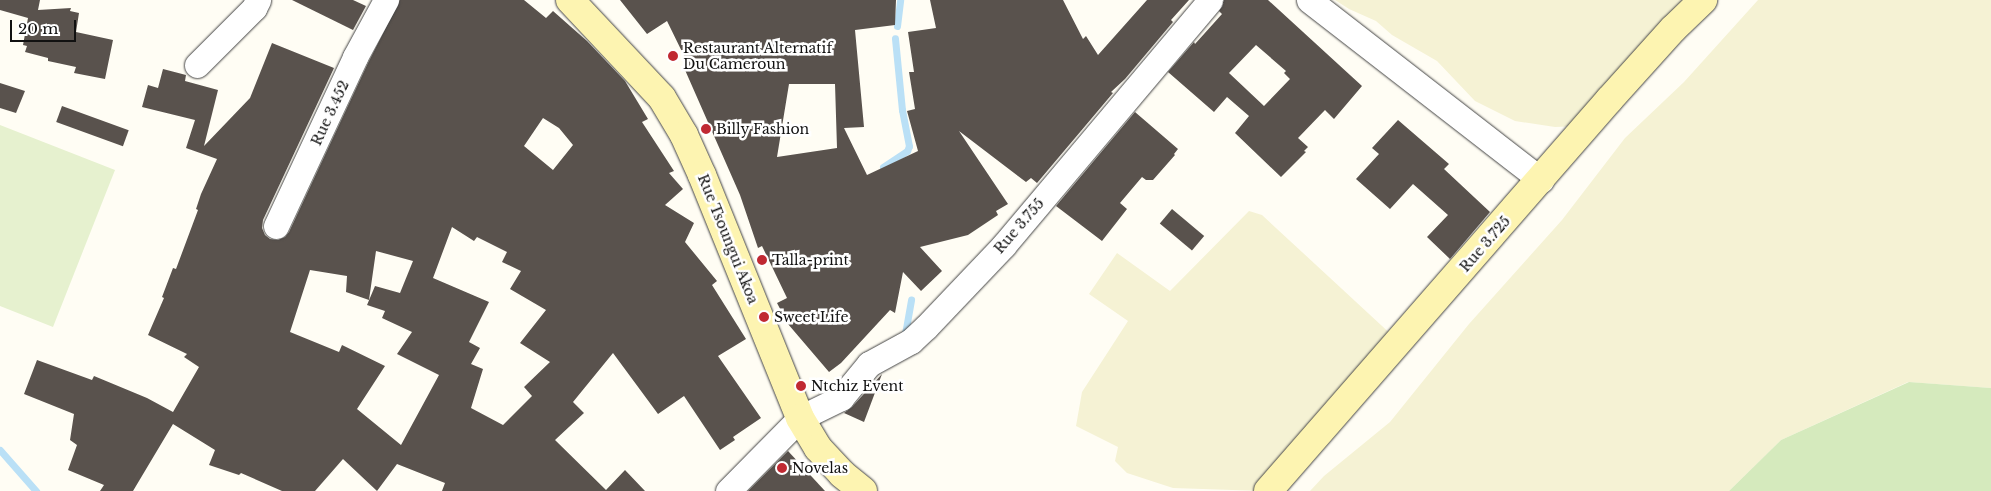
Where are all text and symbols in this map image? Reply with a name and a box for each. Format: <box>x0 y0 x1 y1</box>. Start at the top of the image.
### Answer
scale bar <box>12 10 79 42</box>
text: 20 m <box>18 19 58 38</box>
place label: Restaurant Alternatif Du Cameroun <box>683 40 833 72</box>
marker: Restaurant Alternatif Du Cameroun <box>667 50 679 62</box>
street label: Rue 3.452 <box>308 78 352 148</box>
place label: Billy Fashion <box>716 121 810 137</box>
marker: Billy Fashion <box>700 123 712 135</box>
street label: Rue Tsoungui Akoa <box>694 171 762 307</box>
street label: Rue 3.755 <box>991 195 1047 257</box>
street label: Rue 3.725 <box>1456 213 1514 275</box>
place label: Talla-print <box>772 252 849 268</box>
marker: Talla-print <box>756 254 768 266</box>
place label: Sweet Life <box>774 309 848 325</box>
marker: Sweet Life <box>758 311 770 323</box>
place label: Ntchiz Event <box>811 378 903 394</box>
marker: Ntchiz Event <box>795 380 807 392</box>
place label: Novelas <box>792 460 848 476</box>
marker: Novelas <box>776 462 788 474</box>

